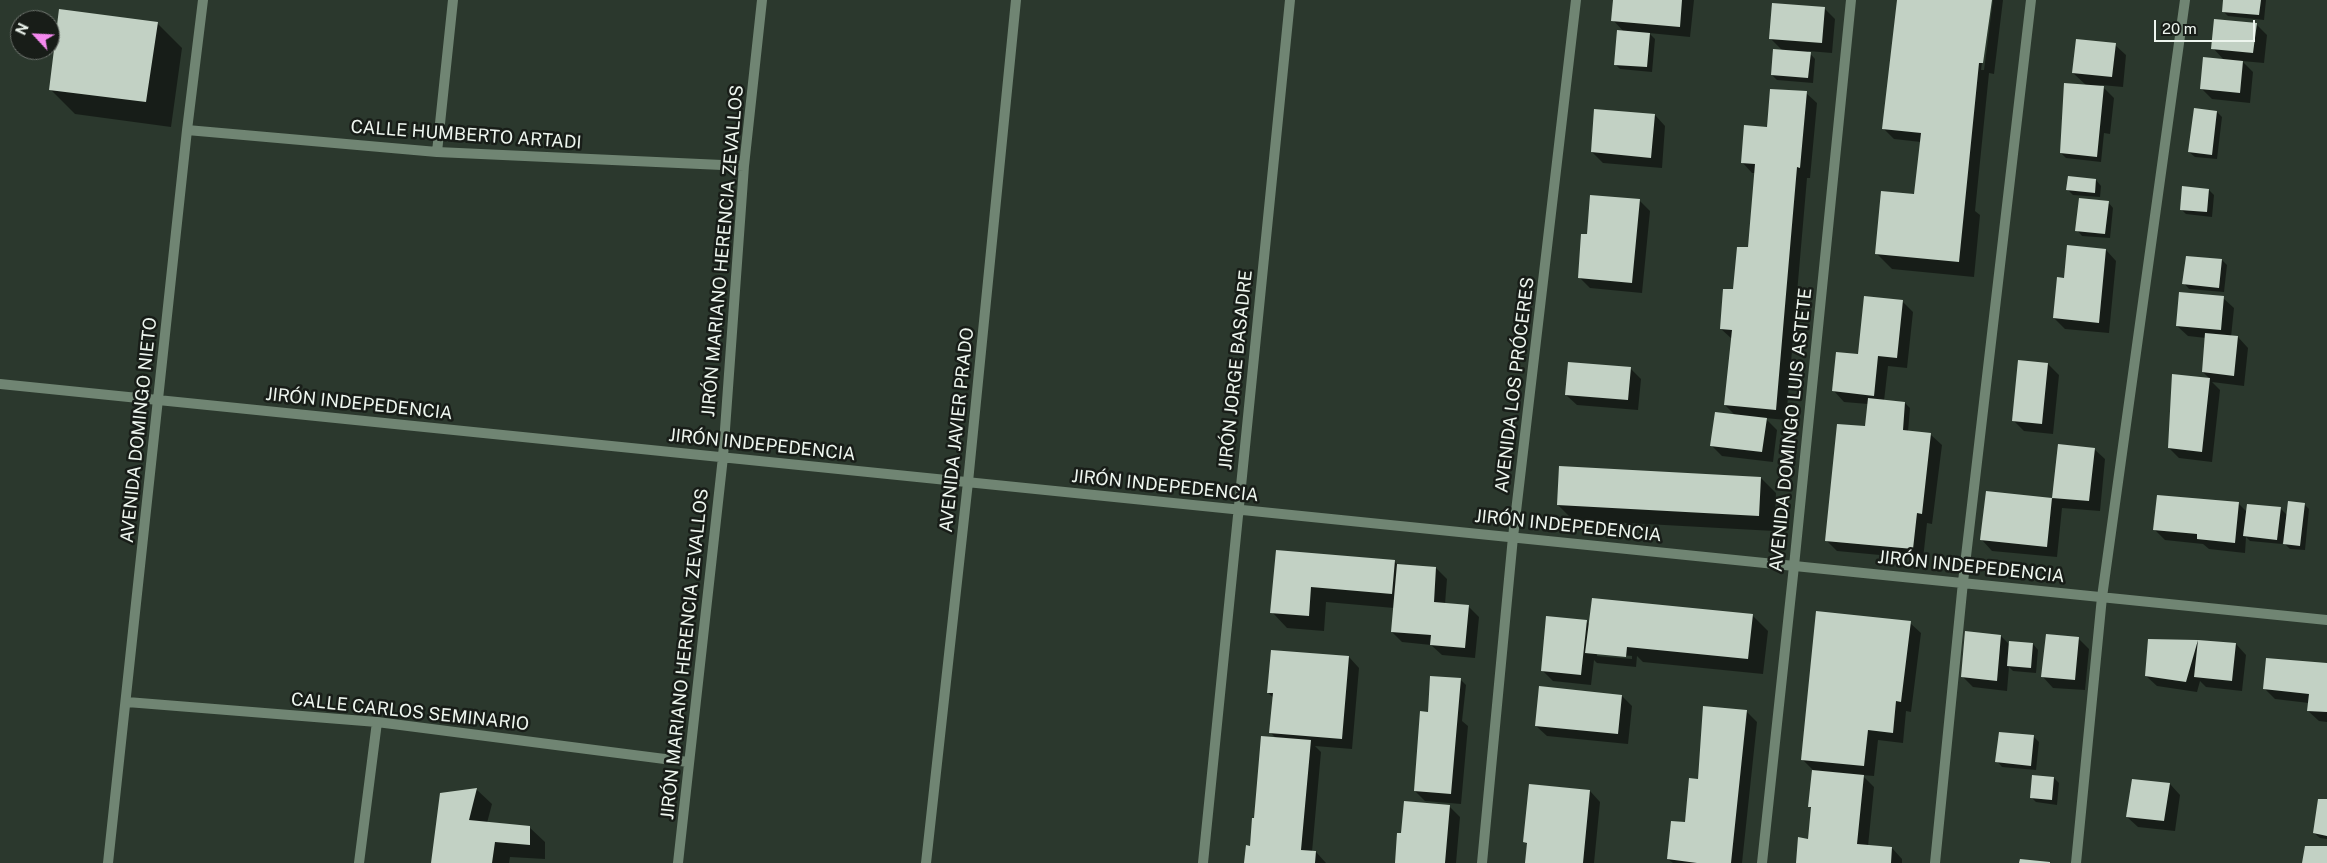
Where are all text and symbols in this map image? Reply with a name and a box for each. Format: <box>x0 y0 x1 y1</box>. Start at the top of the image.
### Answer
north arrow <box>10 10 60 60</box>
scale bar <box>2157 10 2258 42</box>
text: 20 m <box>2162 20 2197 37</box>
text: N <box>13 21 32 37</box>
street label: JIRÓN MARIANO HERENCIA ZEVALLOS <box>698 84 748 418</box>
street label: CALLE HUMBERTO ARTADI <box>350 116 582 154</box>
street label: JIRÓN JORGE BASADRE <box>1215 269 1257 471</box>
street label: AVENIDA LOS PRÓCERES <box>1491 276 1539 494</box>
street label: AVENIDA DOMINGO LUIS ASTETE <box>1765 287 1817 573</box>
street label: AVENIDA DOMINGO NIETO <box>116 316 162 544</box>
street label: AVENIDA JAVIER PRADO <box>935 326 979 534</box>
street label: JIRÓN INDEPEDENCIA <box>264 383 454 425</box>
street label: JIRÓN INDEPEDENCIA <box>667 424 857 466</box>
street label: JIRÓN INDEPEDENCIA <box>1070 465 1260 507</box>
street label: JIRÓN MARIANO HERENCIA ZEVALLOS <box>657 487 713 821</box>
street label: JIRÓN INDEPEDENCIA <box>1473 505 1663 547</box>
street label: JIRÓN INDEPEDENCIA <box>1876 546 2066 588</box>
street label: CALLE CARLOS SEMINARIO <box>290 689 530 735</box>

